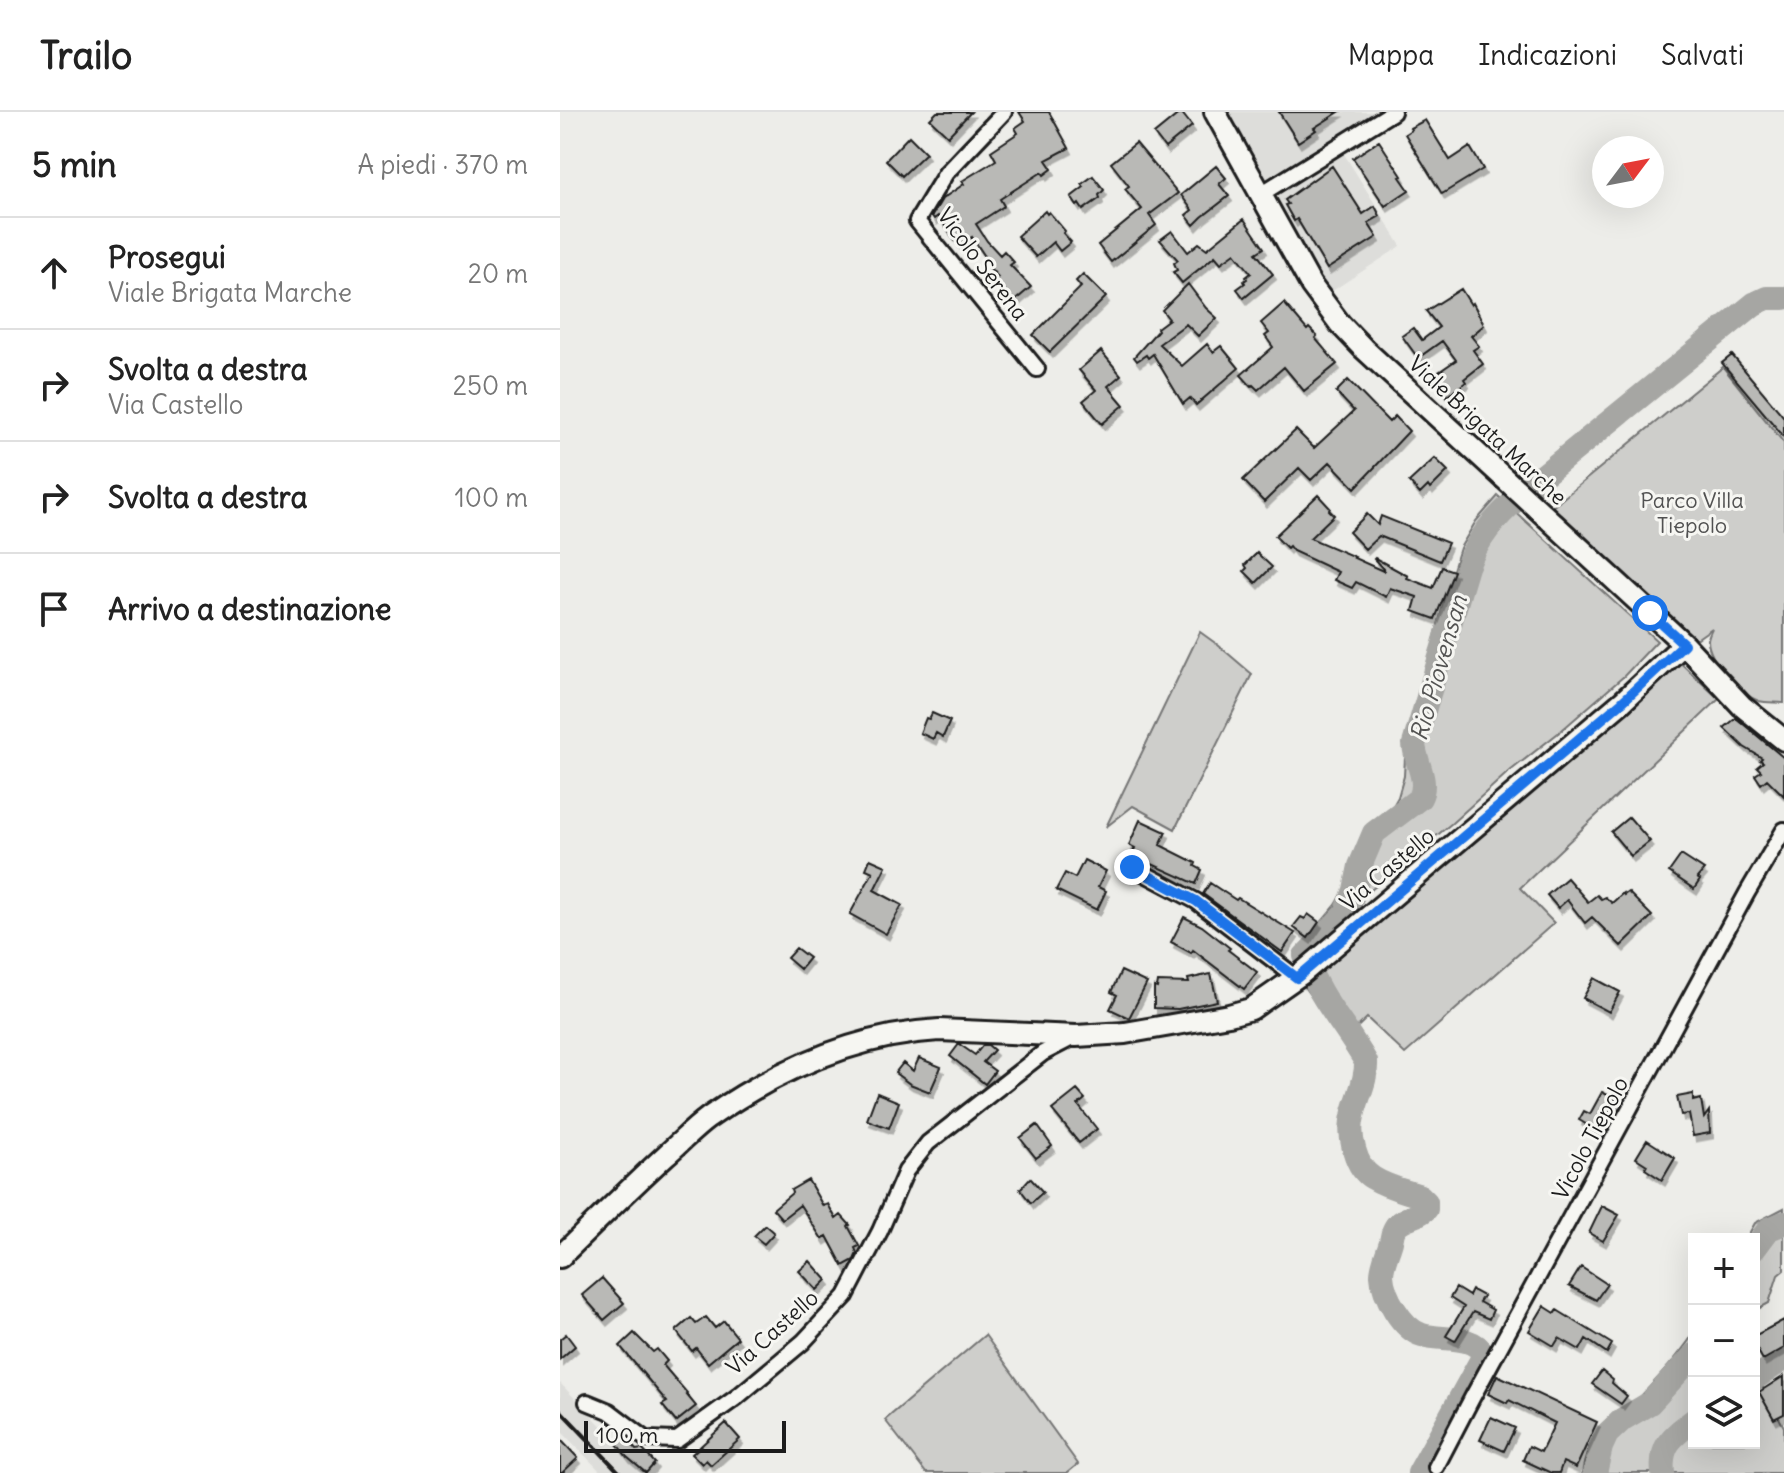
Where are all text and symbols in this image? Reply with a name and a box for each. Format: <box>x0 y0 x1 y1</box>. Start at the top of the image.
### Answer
text: Trailo <box>40 32 132 79</box>
text: Mappa <box>1348 37 1434 73</box>
text: Indicazioni <box>1478 37 1617 73</box>
text: Salvati <box>1661 37 1744 73</box>
north arrow <box>1592 136 1664 208</box>
text: 5 min <box>32 143 117 186</box>
text: A piedi · 370 m <box>358 148 528 181</box>
street label: Vicolo Serena <box>931 202 1035 326</box>
text: Prosegui <box>108 238 226 276</box>
icon: ahead <box>32 251 76 295</box>
text: 20 m <box>468 257 528 290</box>
text: Viale Brigata Marche <box>108 276 352 309</box>
street label: Viale Brigata Marche <box>1403 349 1573 511</box>
text: Svolta a destra <box>108 350 308 388</box>
icon: right <box>32 363 76 407</box>
text: 250 m <box>453 369 528 402</box>
text: Via Castello <box>108 388 243 421</box>
icon: right <box>32 475 76 519</box>
text: Svolta a destra <box>108 478 308 516</box>
text: 100 m <box>454 481 528 514</box>
park label: Parco Villa Tiepolo <box>1640 486 1744 539</box>
icon: arrive <box>32 587 76 631</box>
text: Arrivo a destinazione <box>108 590 391 628</box>
water label: Rio Piovensan <box>1403 590 1473 744</box>
route start <box>1632 595 1668 631</box>
street label: Via Castello <box>1334 821 1440 917</box>
route end <box>1114 849 1150 885</box>
street label: Vicolo Tiepolo <box>1546 1072 1634 1204</box>
map controls <box>1688 1233 1760 1449</box>
button: + <box>1688 1233 1760 1305</box>
street label: Via Castello <box>720 1283 824 1381</box>
button: − <box>1688 1305 1760 1377</box>
button: layers <box>1688 1377 1760 1449</box>
scale bar <box>584 1417 786 1453</box>
text: 100 m <box>596 1421 658 1449</box>

